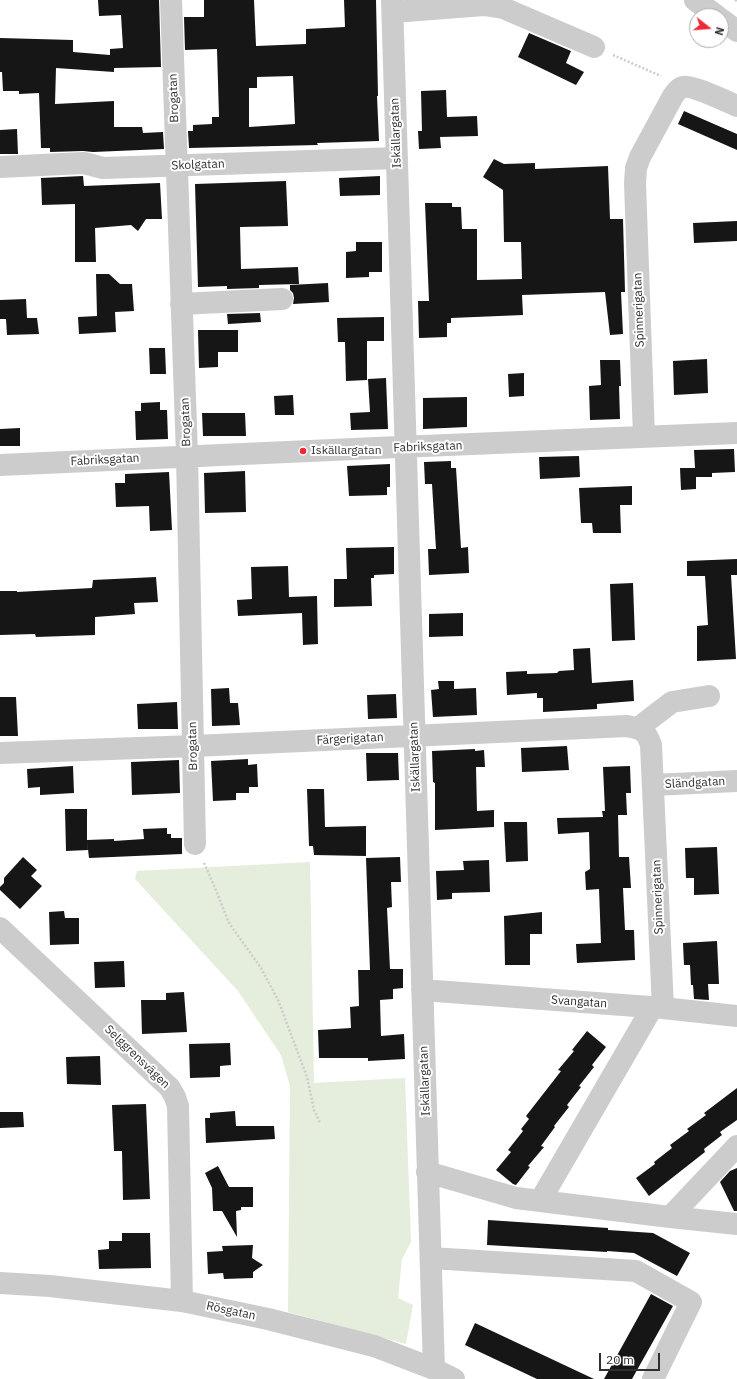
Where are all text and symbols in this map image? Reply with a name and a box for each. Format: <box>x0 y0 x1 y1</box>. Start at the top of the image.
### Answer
north arrow <box>689 8 729 48</box>
text: N <box>712 25 727 37</box>
street label: Brogatan <box>166 73 182 123</box>
street label: Iskällargatan <box>388 98 404 168</box>
street label: Skolgatan <box>171 157 225 173</box>
street label: Spinnerigatan <box>631 272 647 348</box>
street label: Brogatan <box>178 397 194 447</box>
street label: Fabriksgatan <box>393 439 463 455</box>
place label: Iskällargatan <box>311 444 381 458</box>
marker: Iskällargatan <box>298 446 308 456</box>
street label: Fabriksgatan <box>70 451 140 469</box>
street label: Brogatan <box>185 721 201 771</box>
street label: Iskällargatan <box>407 722 423 792</box>
street label: Färgerigatan <box>316 730 384 748</box>
street label: Sländgatan <box>664 774 726 792</box>
street label: Spinnerigatan <box>650 859 666 935</box>
street label: Svangatan <box>550 993 608 1011</box>
street label: Selggrensvägen <box>101 1022 173 1092</box>
street label: Iskällargatan <box>417 1046 433 1116</box>
street label: Rösgatan <box>205 1299 257 1323</box>
scale bar <box>601 1345 662 1371</box>
text: 20 m <box>606 1352 634 1367</box>

